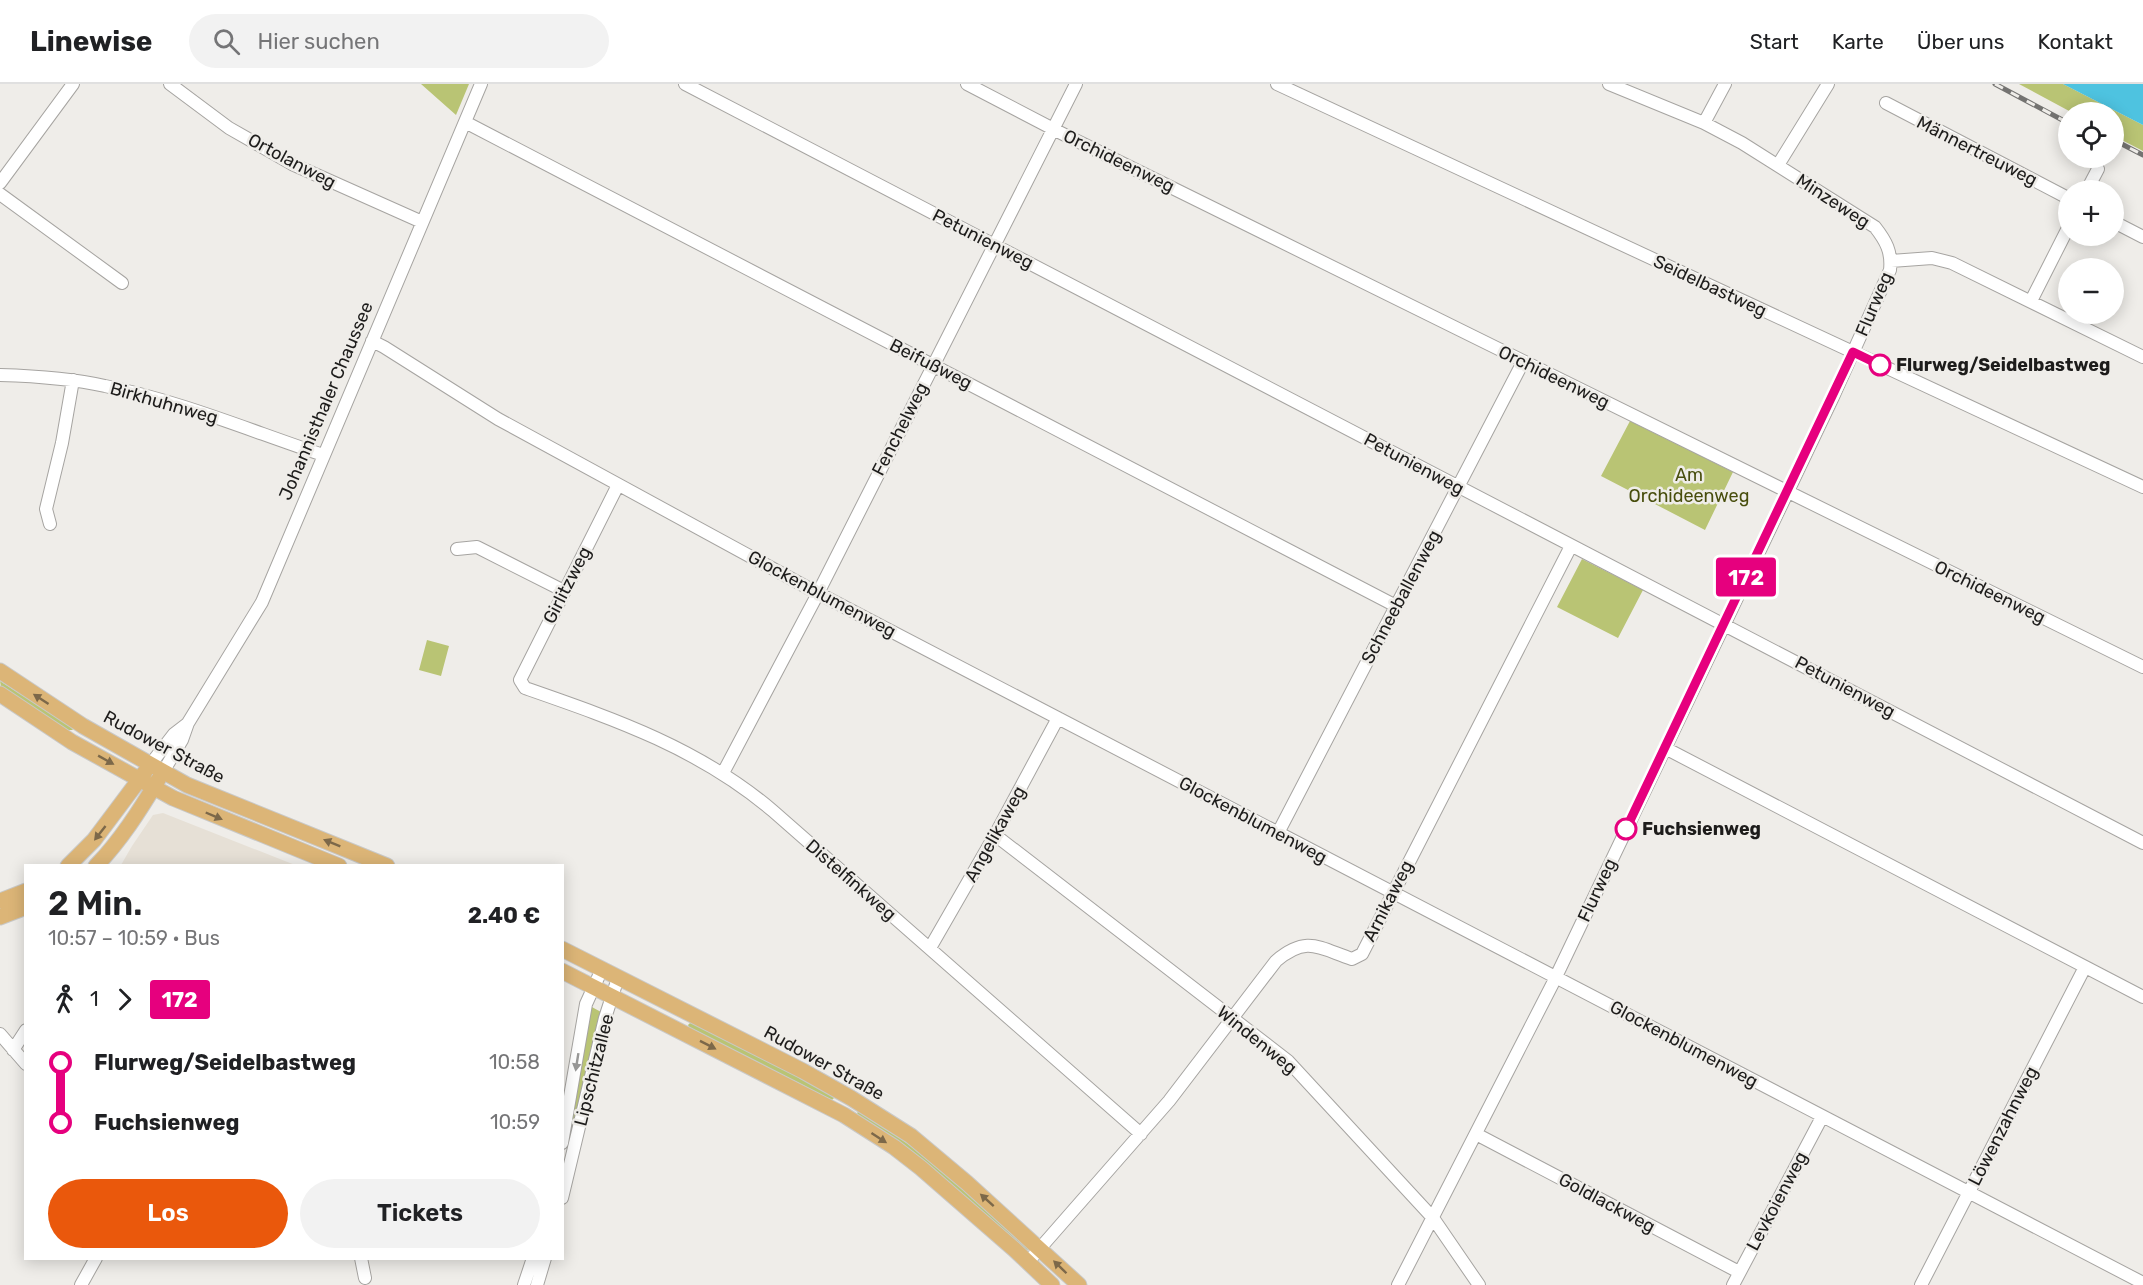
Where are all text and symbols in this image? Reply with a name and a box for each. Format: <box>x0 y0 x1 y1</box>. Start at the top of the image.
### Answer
search box <box>189 14 609 68</box>
text: Linewise <box>30 25 153 58</box>
icon: search <box>210 25 243 58</box>
text: Hier suchen <box>258 28 380 55</box>
text: Start <box>1750 29 1799 54</box>
text: Karte <box>1832 29 1884 54</box>
text: Über uns <box>1917 29 2005 54</box>
text: Kontakt <box>2038 29 2113 54</box>
map controls <box>2058 102 2124 324</box>
button: locate <box>2058 102 2124 168</box>
street label: Männertreuweg <box>1913 111 2041 191</box>
street label: Orchideenweg <box>1060 125 1178 197</box>
street label: Ortolanweg <box>244 129 340 193</box>
street label: Minzeweg <box>1792 169 1874 233</box>
button: + <box>2058 180 2124 246</box>
street label: Petunienweg <box>929 204 1037 274</box>
street label: Seidelbastweg <box>1650 250 1770 322</box>
button: − <box>2058 258 2124 324</box>
street label: Flurweg <box>1851 269 1897 339</box>
street label: Johannisthaler Chaussee <box>274 298 378 504</box>
street label: Beifußweg <box>886 334 976 394</box>
street label: Orchideenweg <box>1495 341 1613 413</box>
marker: Flurweg/Seidelbastweg <box>1869 354 1891 376</box>
place label: Flurweg/Seidelbastweg <box>1896 354 2110 376</box>
street label: Birkhuhnweg <box>108 377 220 429</box>
street label: Fenchelweg <box>867 379 933 479</box>
street label: Petunienweg <box>1360 428 1468 500</box>
park label: Am Orchideenweg <box>1629 464 1749 507</box>
street label: Schneeballenweg <box>1356 526 1446 668</box>
street label: Girlitzweg <box>538 543 596 627</box>
street label: Glockenblumenweg <box>744 546 900 642</box>
street label: Orchideenweg <box>1931 556 2049 628</box>
line badge: 172 <box>1712 558 1780 596</box>
text: 172 <box>1728 565 1764 590</box>
street label: Petunienweg <box>1791 651 1899 723</box>
one-way arrow <box>33 693 49 704</box>
street label: Rudower Straße <box>100 706 228 788</box>
one-way arrow <box>98 755 115 765</box>
street label: Glockenblumenweg <box>1175 772 1331 868</box>
street label: Angelikaweg <box>960 782 1030 886</box>
one-way arrow <box>205 811 222 820</box>
marker: Fuchsienweg <box>1615 818 1637 840</box>
place label: Fuchsienweg <box>1642 818 1761 840</box>
one-way arrow <box>93 825 106 841</box>
street label: Distelfinkweg <box>801 835 901 925</box>
one-way arrow <box>323 838 341 848</box>
street label: Flurweg <box>1573 855 1621 925</box>
street label: Arnikaweg <box>1358 857 1418 945</box>
text: 2 Min. <box>48 884 142 923</box>
text: 2.40 € <box>468 902 540 929</box>
text: 10:57 – 10:59 · Bus <box>48 926 220 950</box>
icon: walk <box>48 983 81 1016</box>
icon: forward <box>108 983 141 1016</box>
text: 1 <box>90 987 99 1011</box>
text: 172 <box>162 987 198 1012</box>
street label: Glockenblumenweg <box>1606 996 1762 1092</box>
street label: Windenweg <box>1213 1001 1301 1079</box>
street label: Lipschitzallee <box>569 1012 619 1128</box>
street label: Rudower Straße <box>760 1021 888 1105</box>
one-way arrow <box>699 1040 716 1050</box>
text: Flurweg/Seidelbastweg <box>94 1049 356 1076</box>
text: 10:58 <box>489 1050 540 1074</box>
one-way arrow <box>572 1053 581 1072</box>
street label: Löwenzahnweg <box>1963 1063 2043 1189</box>
text: Fuchsienweg <box>94 1109 239 1136</box>
text: 10:59 <box>490 1110 540 1134</box>
one-way arrow <box>871 1132 887 1143</box>
street label: Levkoienweg <box>1742 1148 1812 1254</box>
street label: Goldlackweg <box>1555 1168 1659 1238</box>
button: Los <box>48 1179 288 1248</box>
button: Tickets <box>300 1179 540 1248</box>
one-way arrow <box>979 1193 994 1207</box>
one-way arrow <box>1053 1260 1067 1274</box>

